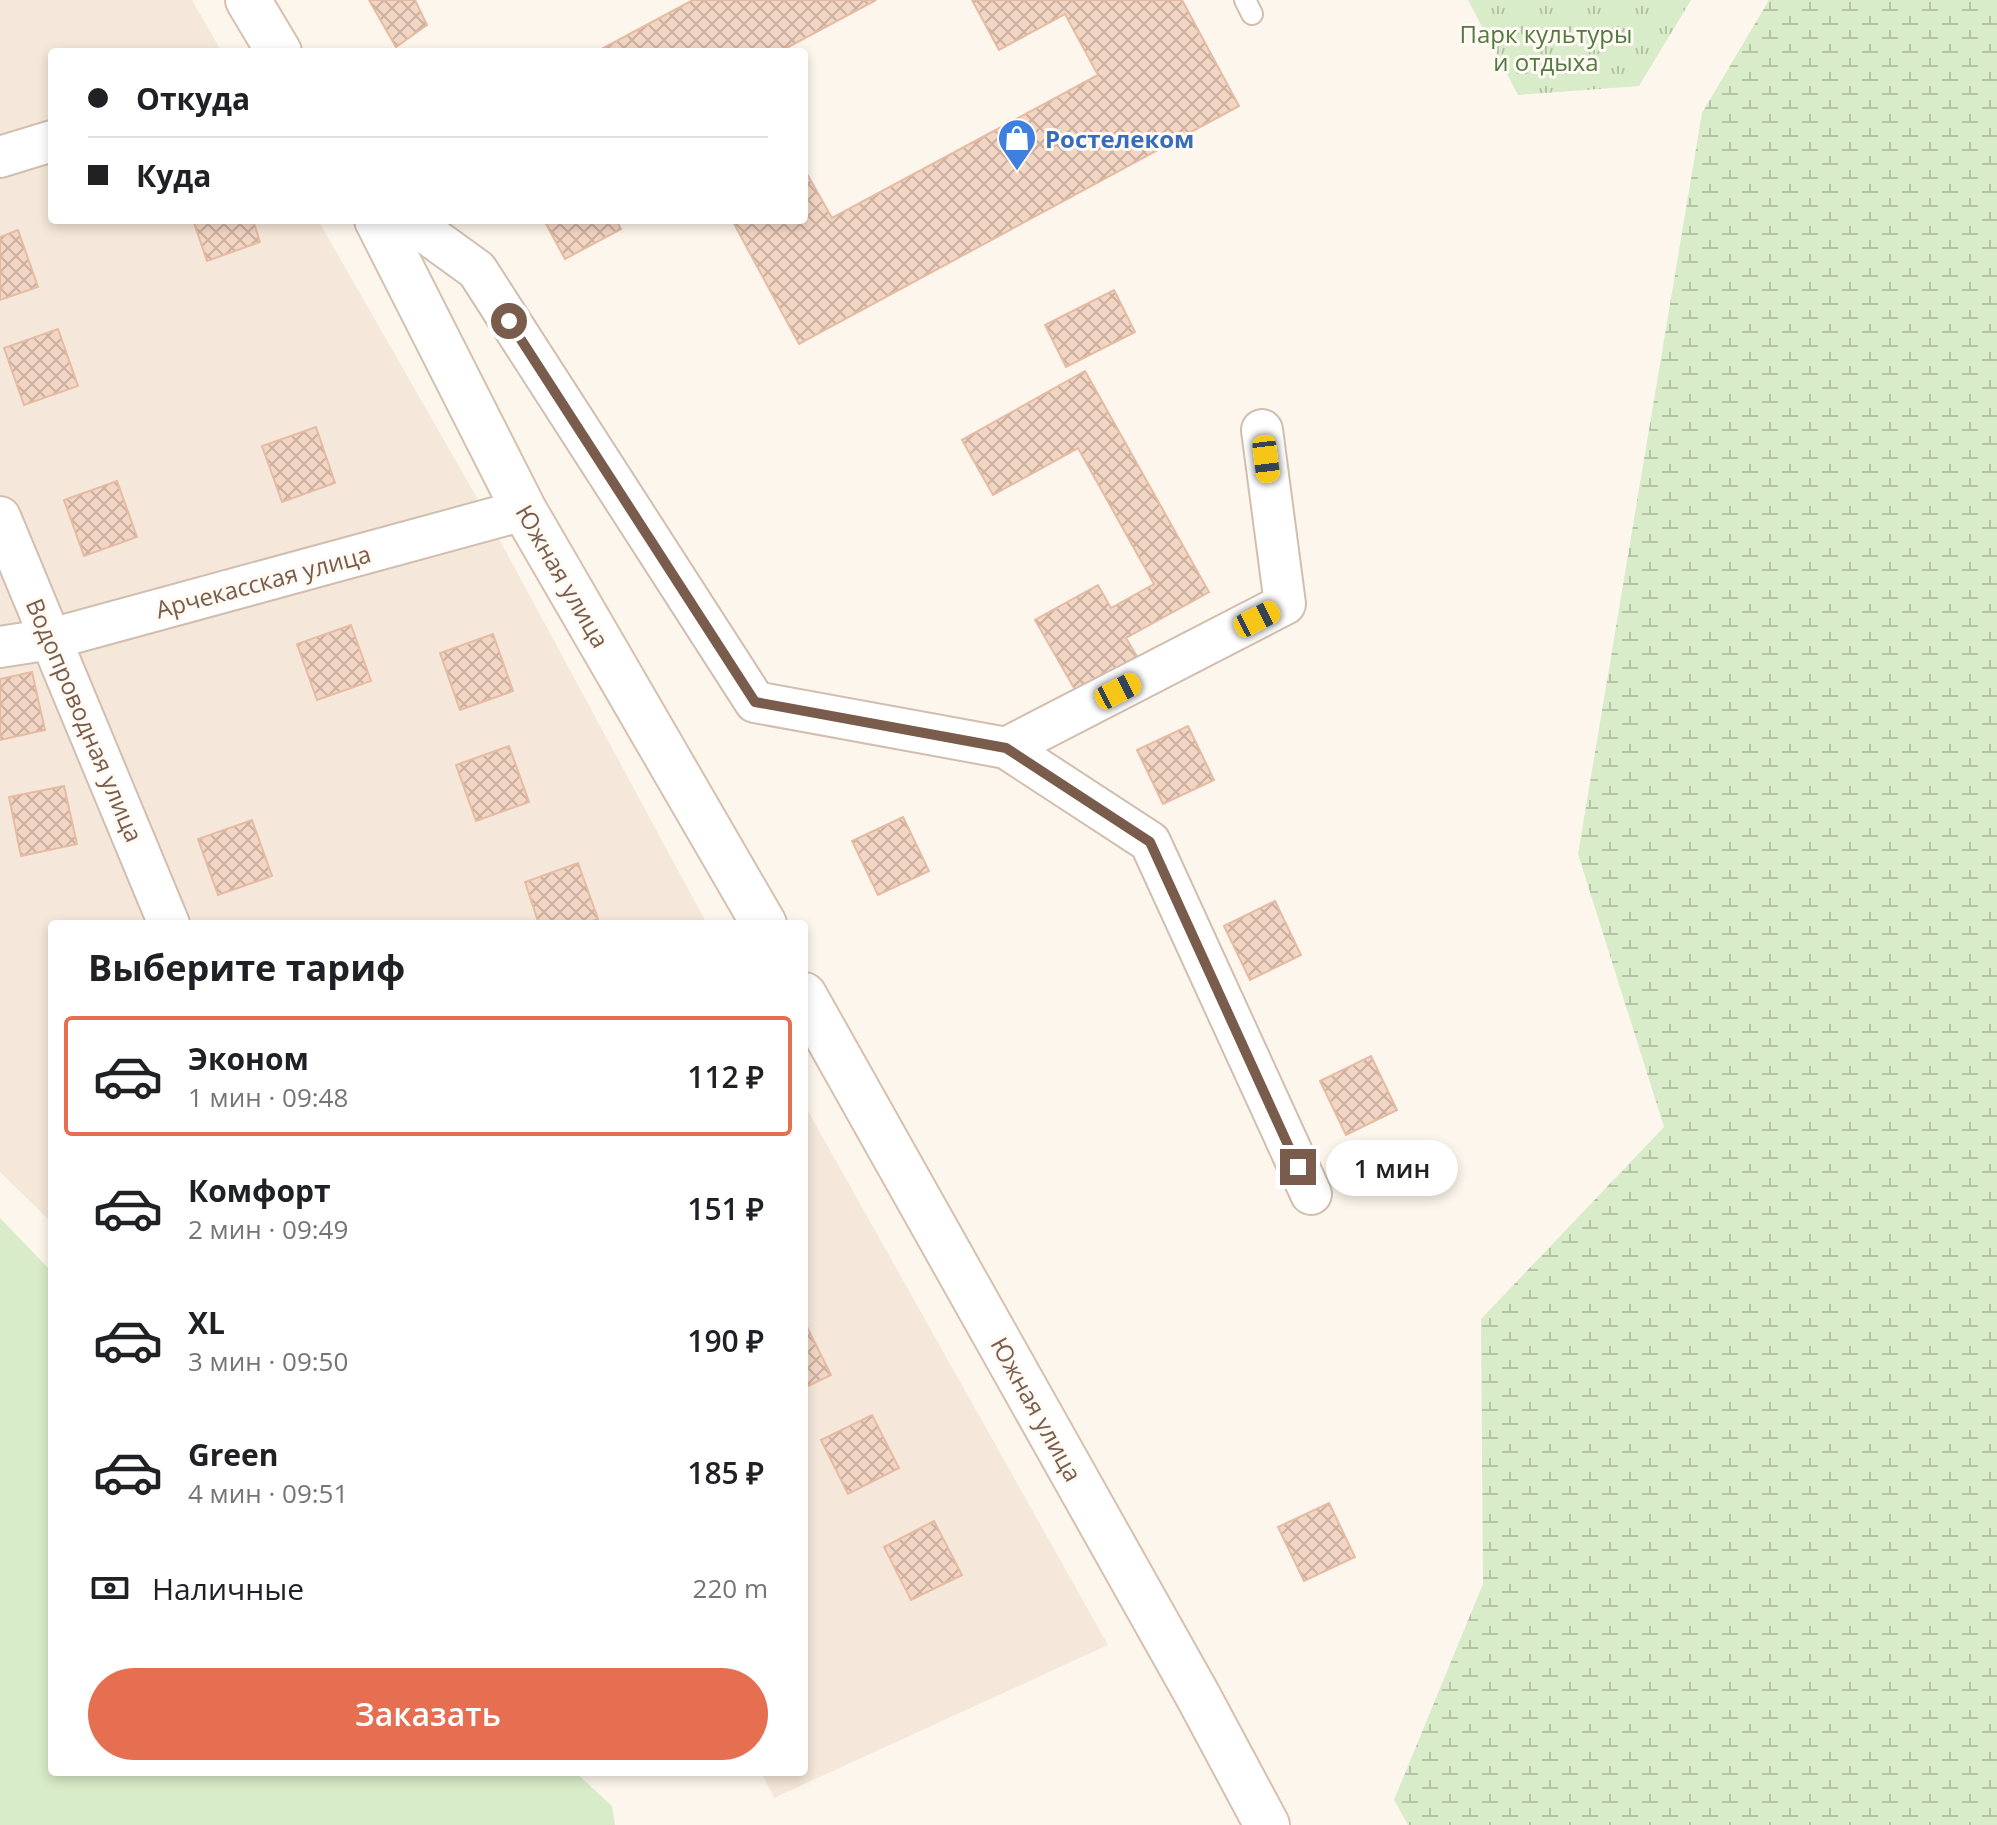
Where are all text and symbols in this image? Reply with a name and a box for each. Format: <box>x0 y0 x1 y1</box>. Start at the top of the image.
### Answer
park label: Парк культуры и отдыха <box>1460 17 1632 78</box>
text: Откуда <box>136 78 250 119</box>
shop icon: Ростелеком <box>996 117 1038 172</box>
place label: Ростелеком <box>1045 122 1194 155</box>
text: Куда <box>136 155 211 196</box>
route start <box>491 303 527 339</box>
car <box>1251 434 1281 484</box>
street label: Южная улица <box>509 498 617 654</box>
street label: Арчекасская улица <box>152 536 374 626</box>
street label: Водопроводная улица <box>19 593 151 847</box>
car <box>1230 597 1284 641</box>
car <box>1091 669 1145 713</box>
text: Выберите тариф <box>88 943 405 992</box>
text: Эконом <box>188 1038 309 1079</box>
icon: car <box>92 1040 164 1112</box>
text: 112 ₽ <box>687 1056 764 1097</box>
text: 1 мин · 09:48 <box>188 1079 348 1115</box>
callout: 1 мин <box>1326 1139 1458 1195</box>
route end <box>1280 1149 1316 1185</box>
text: 1 мин <box>1354 1150 1430 1186</box>
text: Комфорт <box>188 1170 331 1211</box>
icon: car <box>92 1172 164 1244</box>
text: 151 ₽ <box>687 1188 764 1229</box>
text: 2 мин · 09:49 <box>188 1211 348 1247</box>
text: XL <box>188 1302 225 1343</box>
icon: car <box>92 1304 164 1376</box>
text: 190 ₽ <box>687 1320 764 1361</box>
street label: Южная улица <box>984 1331 1090 1487</box>
text: 3 мин · 09:50 <box>188 1343 348 1379</box>
text: Green <box>188 1434 279 1475</box>
icon: car <box>92 1436 164 1508</box>
text: 185 ₽ <box>687 1452 764 1493</box>
text: 4 мин · 09:51 <box>188 1475 348 1511</box>
icon: cash <box>88 1566 132 1610</box>
text: Наличные <box>152 1568 304 1609</box>
text: 220 m <box>693 1570 768 1606</box>
button: Заказать <box>88 1668 768 1760</box>

